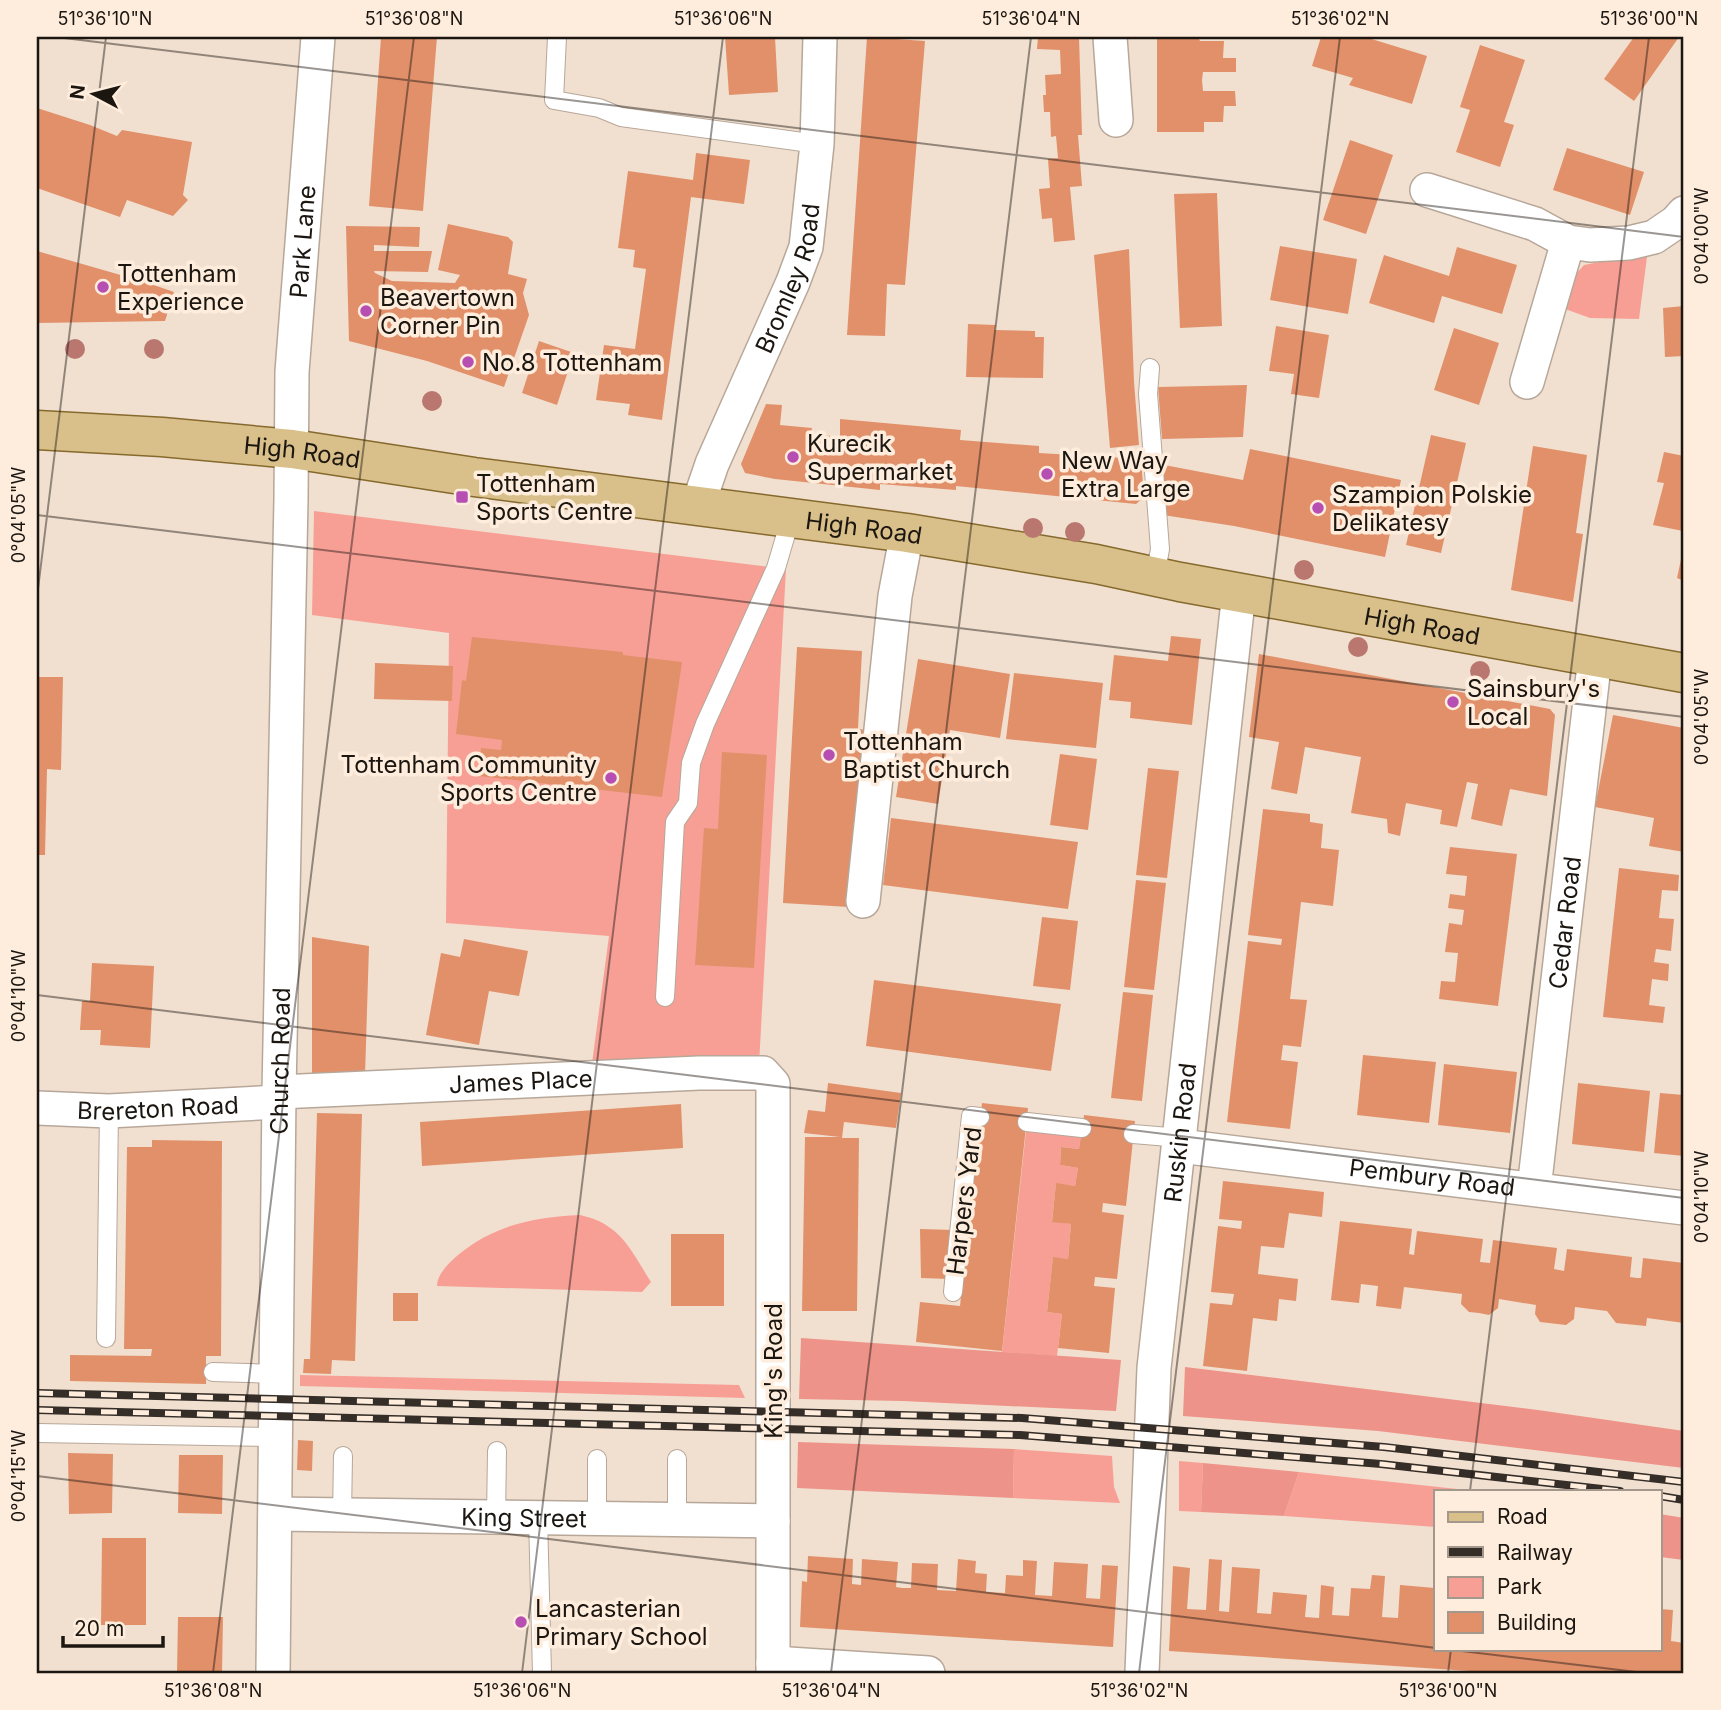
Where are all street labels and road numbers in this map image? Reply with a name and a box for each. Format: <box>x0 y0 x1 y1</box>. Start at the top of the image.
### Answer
street label: Park Lane <box>283 184 321 299</box>
street label: Bromley Road <box>749 202 825 357</box>
street label: High Road <box>243 430 362 474</box>
street label: High Road <box>804 506 924 550</box>
street label: High Road <box>1362 601 1482 650</box>
street label: Cedar Road <box>1543 855 1587 991</box>
street label: Church Road <box>264 987 296 1135</box>
street label: Ruskin Road <box>1158 1061 1202 1204</box>
street label: James Place <box>448 1063 593 1099</box>
street label: Brereton Road <box>76 1090 239 1126</box>
street label: Harpers Yard <box>941 1125 987 1277</box>
street label: Pembury Road <box>1348 1152 1517 1202</box>
street label: King's Road <box>759 1303 788 1439</box>
street label: King Street <box>461 1502 587 1533</box>

